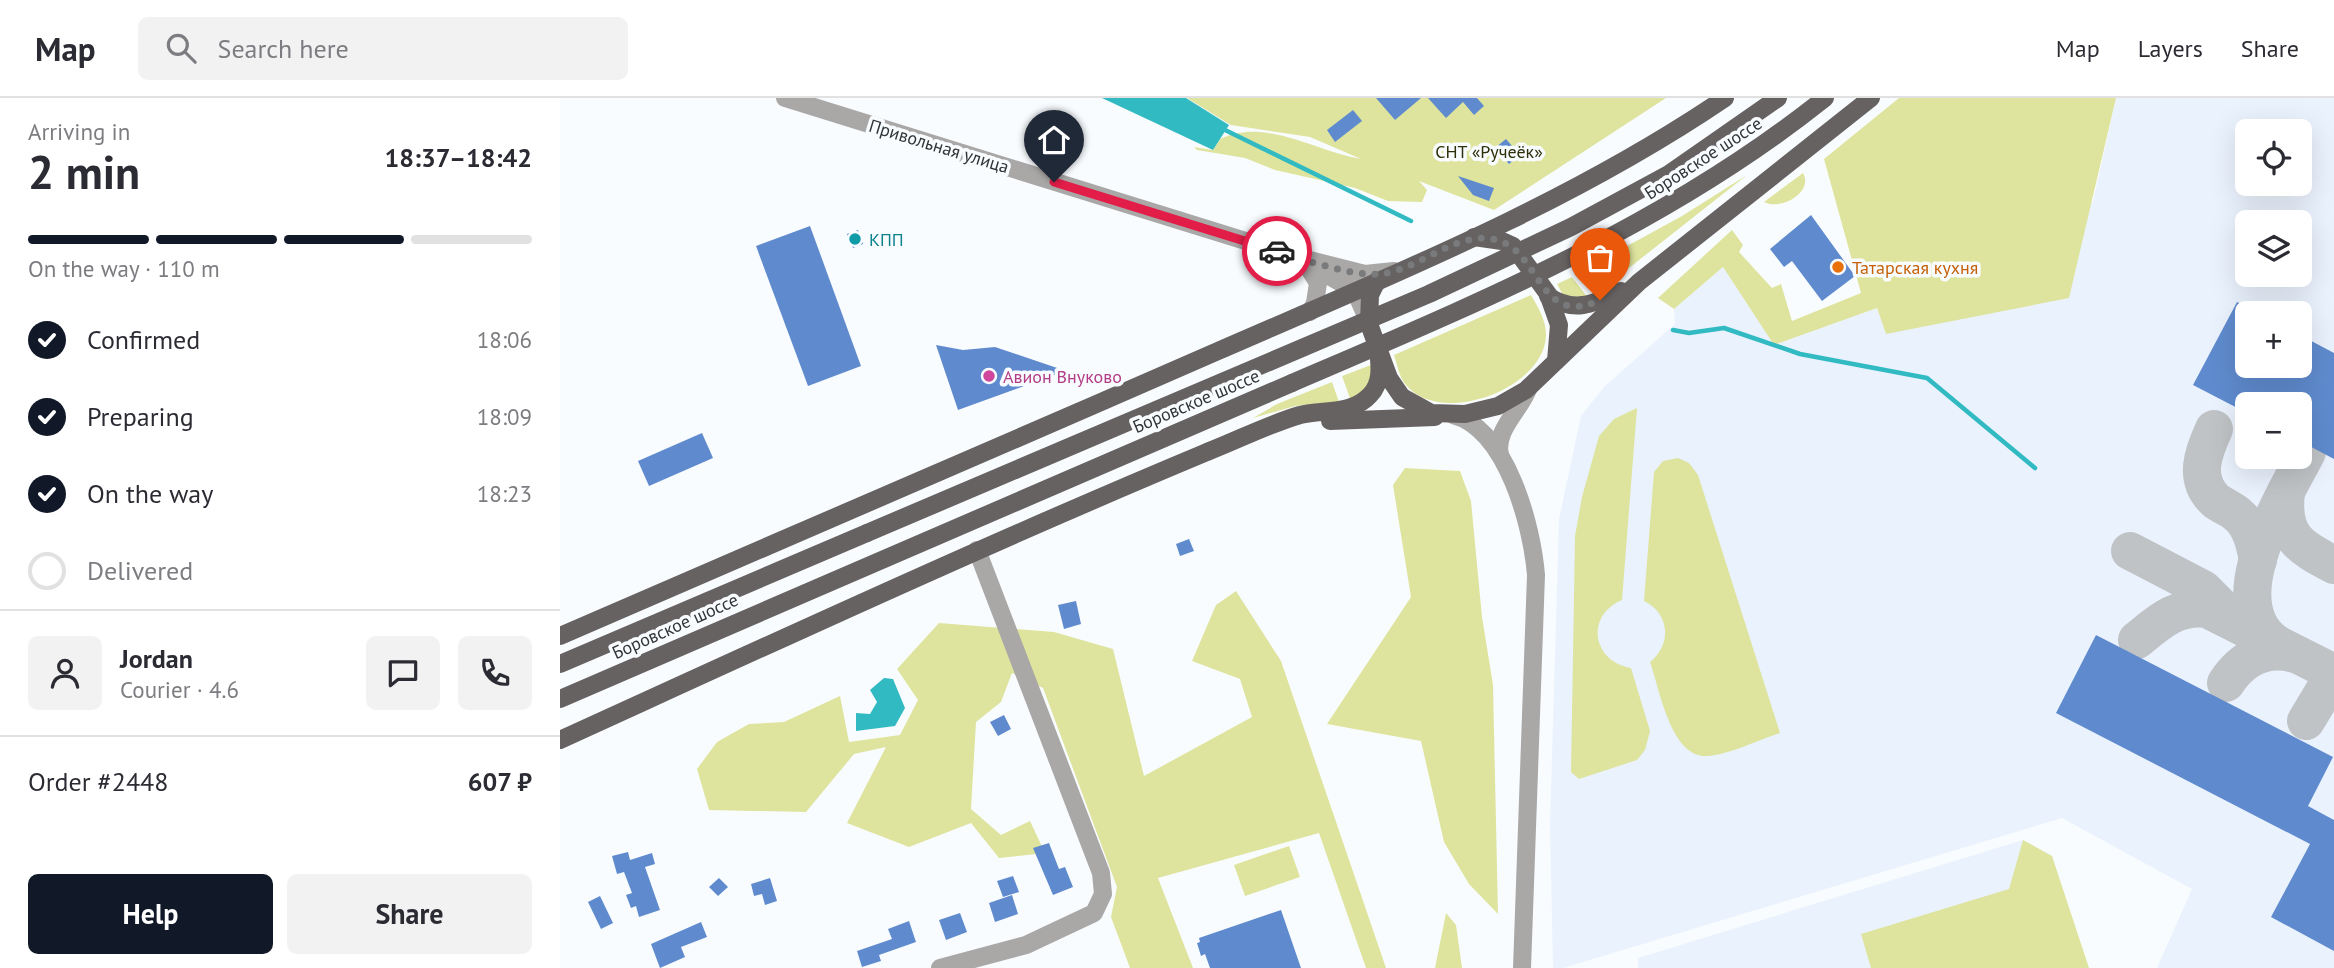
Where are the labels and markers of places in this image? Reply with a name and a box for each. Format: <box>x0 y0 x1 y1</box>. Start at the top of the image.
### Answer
pin <box>1024 110 1084 182</box>
place label: КПП <box>869 228 904 251</box>
pin <box>1570 228 1630 300</box>
marker: КПП <box>847 231 863 247</box>
place label: Татарская кухня <box>1852 256 1978 279</box>
marker: Татарская кухня <box>1830 259 1846 275</box>
place label: Авион Внуково <box>1003 365 1122 388</box>
marker: Авион Внуково <box>981 368 997 384</box>

